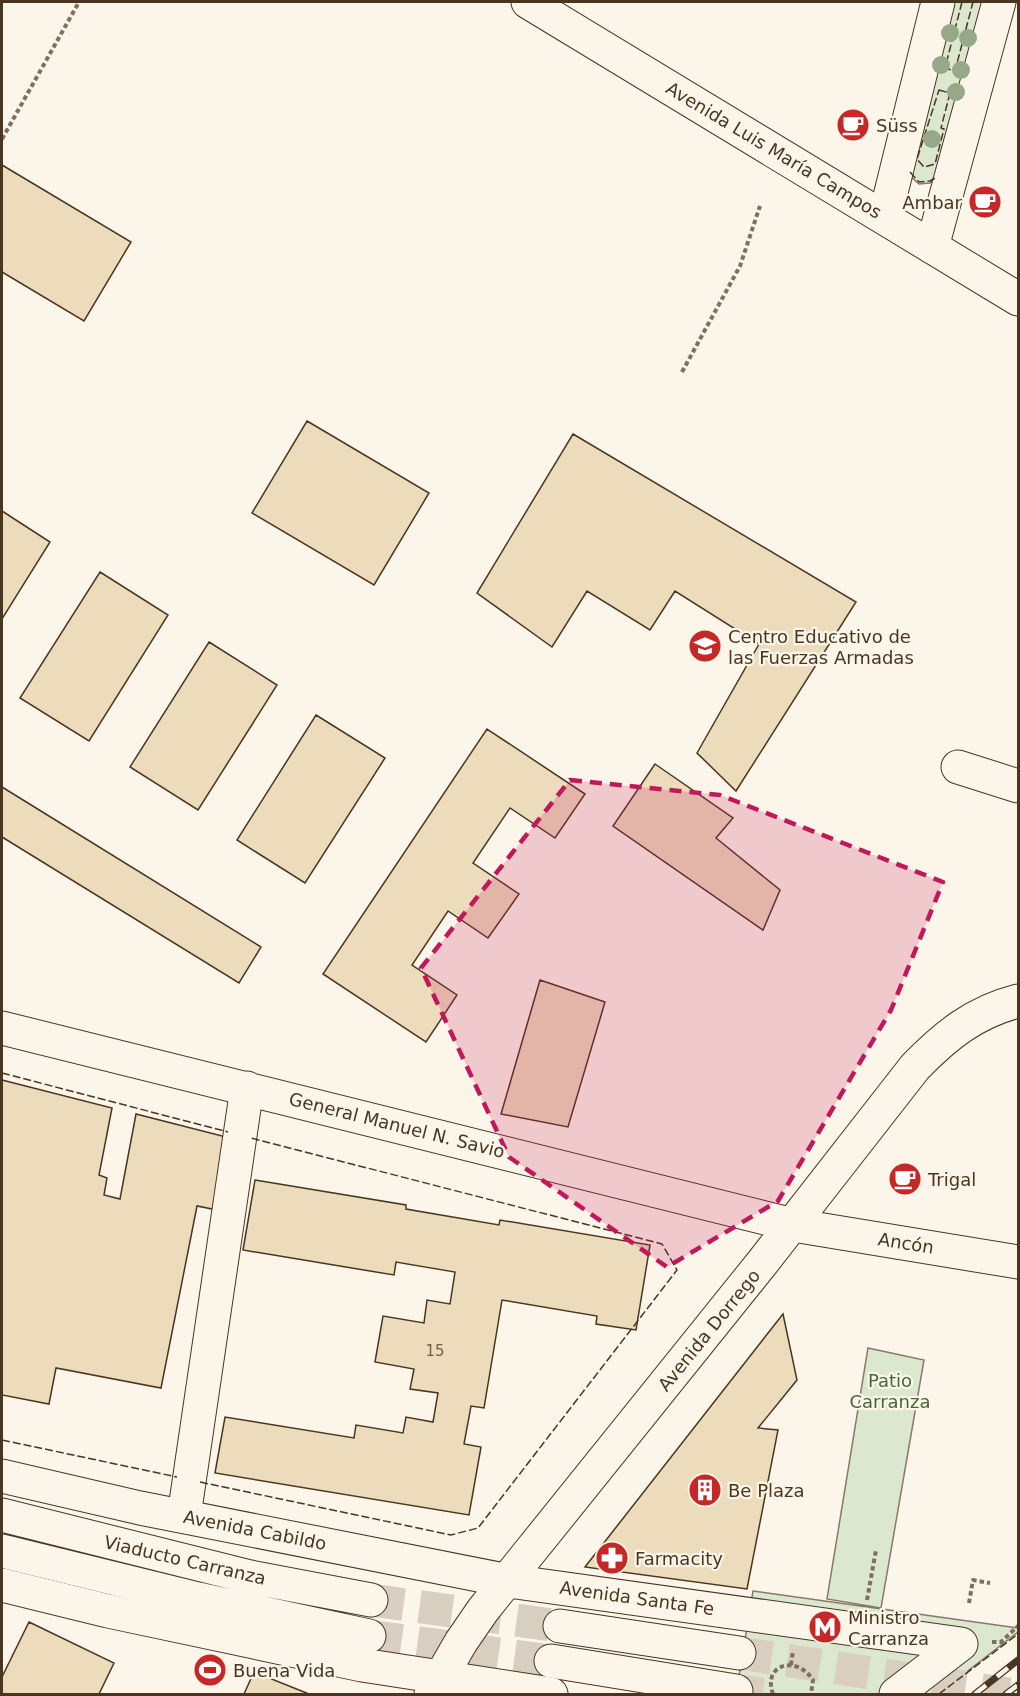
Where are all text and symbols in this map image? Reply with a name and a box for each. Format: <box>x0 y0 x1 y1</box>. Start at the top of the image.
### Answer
street label: Avenida Luis María Campos <box>663 77 885 223</box>
cafe icon: Süss <box>835 107 871 143</box>
place label: Süss <box>876 115 918 136</box>
cafe icon: Ambar <box>967 184 1003 220</box>
place label: Ambar <box>902 192 963 213</box>
place label: Centro Educativo de las Fuerzas Armadas <box>728 626 914 668</box>
school or university icon: Centro Educativo de las Fuerzas Armadas <box>687 628 723 664</box>
street label: General Manuel N. Savio <box>287 1088 507 1162</box>
cafe icon: Trigal <box>887 1161 923 1197</box>
place label: Trigal <box>927 1169 976 1190</box>
street label: Ancón <box>877 1228 935 1258</box>
street label: Avenida Dorrego <box>654 1265 764 1395</box>
house number: 15 <box>425 1342 445 1360</box>
park label: Patio Carranza <box>850 1370 931 1412</box>
building icon: Be Plaza <box>687 1472 723 1508</box>
place label: Be Plaza <box>728 1480 805 1501</box>
street label: Avenida Cabildo <box>182 1506 328 1554</box>
street label: Viaducto Carranza <box>102 1531 268 1589</box>
pharmacy icon: Farmacity <box>594 1540 630 1576</box>
place label: Farmacity <box>635 1548 723 1569</box>
street label: Avenida Santa Fe <box>558 1577 716 1619</box>
place label: Ministro Carranza <box>848 1607 929 1649</box>
metro station icon: Ministro Carranza <box>807 1609 843 1645</box>
sports icon: Buena Vida <box>192 1652 228 1688</box>
place label: Buena Vida <box>233 1660 335 1681</box>

